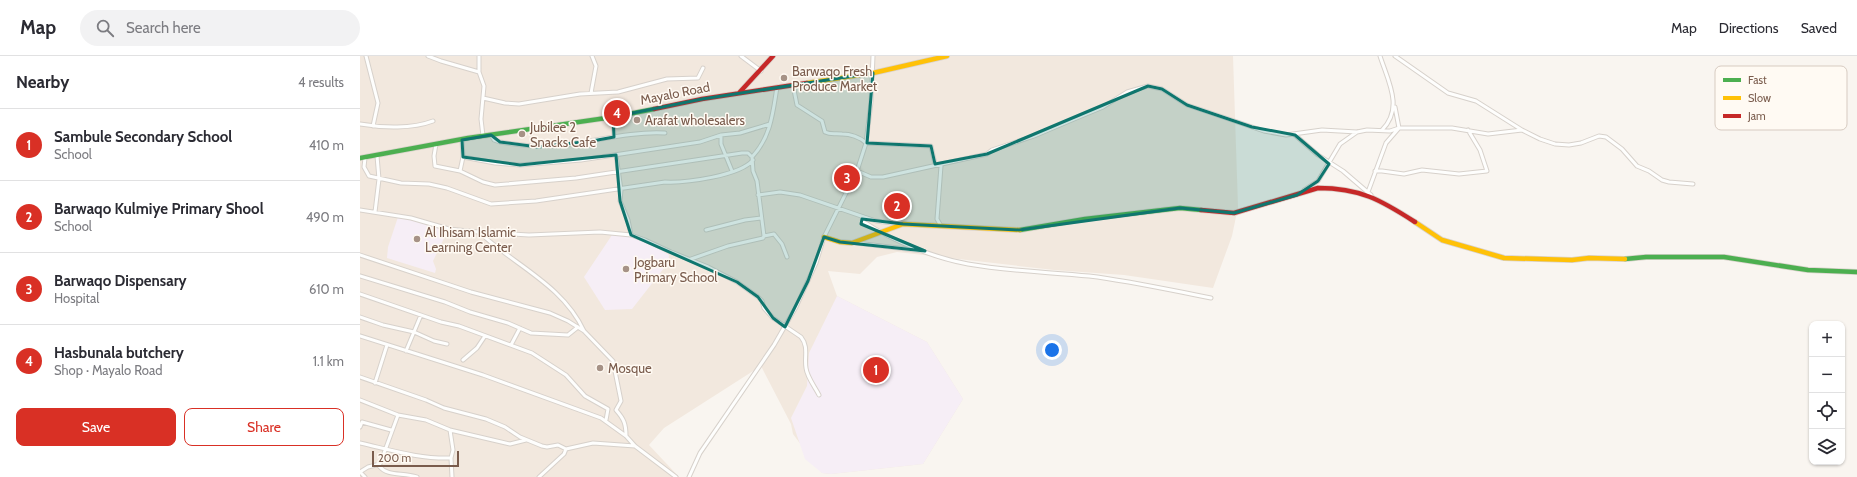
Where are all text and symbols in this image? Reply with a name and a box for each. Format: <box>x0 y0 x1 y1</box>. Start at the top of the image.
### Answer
search box <box>80 10 360 46</box>
text: Map <box>20 16 56 39</box>
icon: search <box>94 17 116 39</box>
text: Search here <box>126 19 201 37</box>
text: Map <box>1671 19 1697 37</box>
text: Directions <box>1719 19 1779 37</box>
text: Saved <box>1801 19 1837 37</box>
place label: Barwaqo Fresh Produce Market <box>792 63 878 94</box>
legend <box>1715 66 1847 130</box>
text: Nearby <box>16 72 69 92</box>
marker: Barwaqo Fresh Produce Market <box>779 73 789 83</box>
text: Fast <box>1748 73 1767 87</box>
text: 4 results <box>298 74 344 90</box>
street label: Mayalo Road <box>639 78 711 108</box>
text: Slow <box>1748 91 1771 105</box>
pin: 4 <box>604 98 630 128</box>
text: Jam <box>1747 109 1766 123</box>
place label: Arafat wholesalers <box>645 112 746 128</box>
marker: Arafat wholesalers <box>632 115 642 125</box>
place label: Jubilee 2 Snacks Cafe <box>529 119 596 150</box>
text: Sambule Secondary School <box>54 128 232 146</box>
marker: Jubilee 2 Snacks Cafe <box>517 129 527 139</box>
text: 1 <box>27 137 31 153</box>
text: 410 m <box>309 137 344 153</box>
text: School <box>54 146 92 162</box>
pin: 3 <box>834 163 860 193</box>
pin: 2 <box>884 191 910 221</box>
text: Barwaqo Kulmiye Primary Shool <box>54 200 264 218</box>
text: 2 <box>26 209 32 225</box>
text: 490 m <box>306 209 344 225</box>
text: School <box>54 218 92 234</box>
place label: Al Ihisam Islamic Learning Center <box>425 224 516 255</box>
marker: Al Ihisam Islamic Learning Center <box>412 234 422 244</box>
place label: Jogbaru Primary School <box>633 254 717 285</box>
marker: Jogbaru Primary School <box>621 264 631 274</box>
text: Barwaqo Dispensary <box>54 272 187 290</box>
text: 3 <box>25 281 33 297</box>
text: 610 m <box>309 281 344 297</box>
text: Hospital <box>54 290 99 306</box>
map controls <box>1809 321 1845 465</box>
button: + <box>1809 321 1845 357</box>
your location <box>1042 340 1062 360</box>
text: Hasbunala butchery <box>54 344 184 362</box>
text: 4 <box>25 353 33 369</box>
text: 1.1 km <box>313 353 344 369</box>
pin: 1 <box>863 355 889 385</box>
button: − <box>1809 357 1845 393</box>
place label: Mosque <box>608 360 652 376</box>
text: Shop · Mayalo Road <box>54 362 162 378</box>
marker: Mosque <box>595 363 605 373</box>
button: locate <box>1809 393 1845 429</box>
button: Save <box>16 408 176 446</box>
button: Share <box>184 408 344 446</box>
button: layers <box>1809 429 1845 465</box>
scale bar <box>372 449 459 468</box>
text: 200 m <box>378 451 411 465</box>

